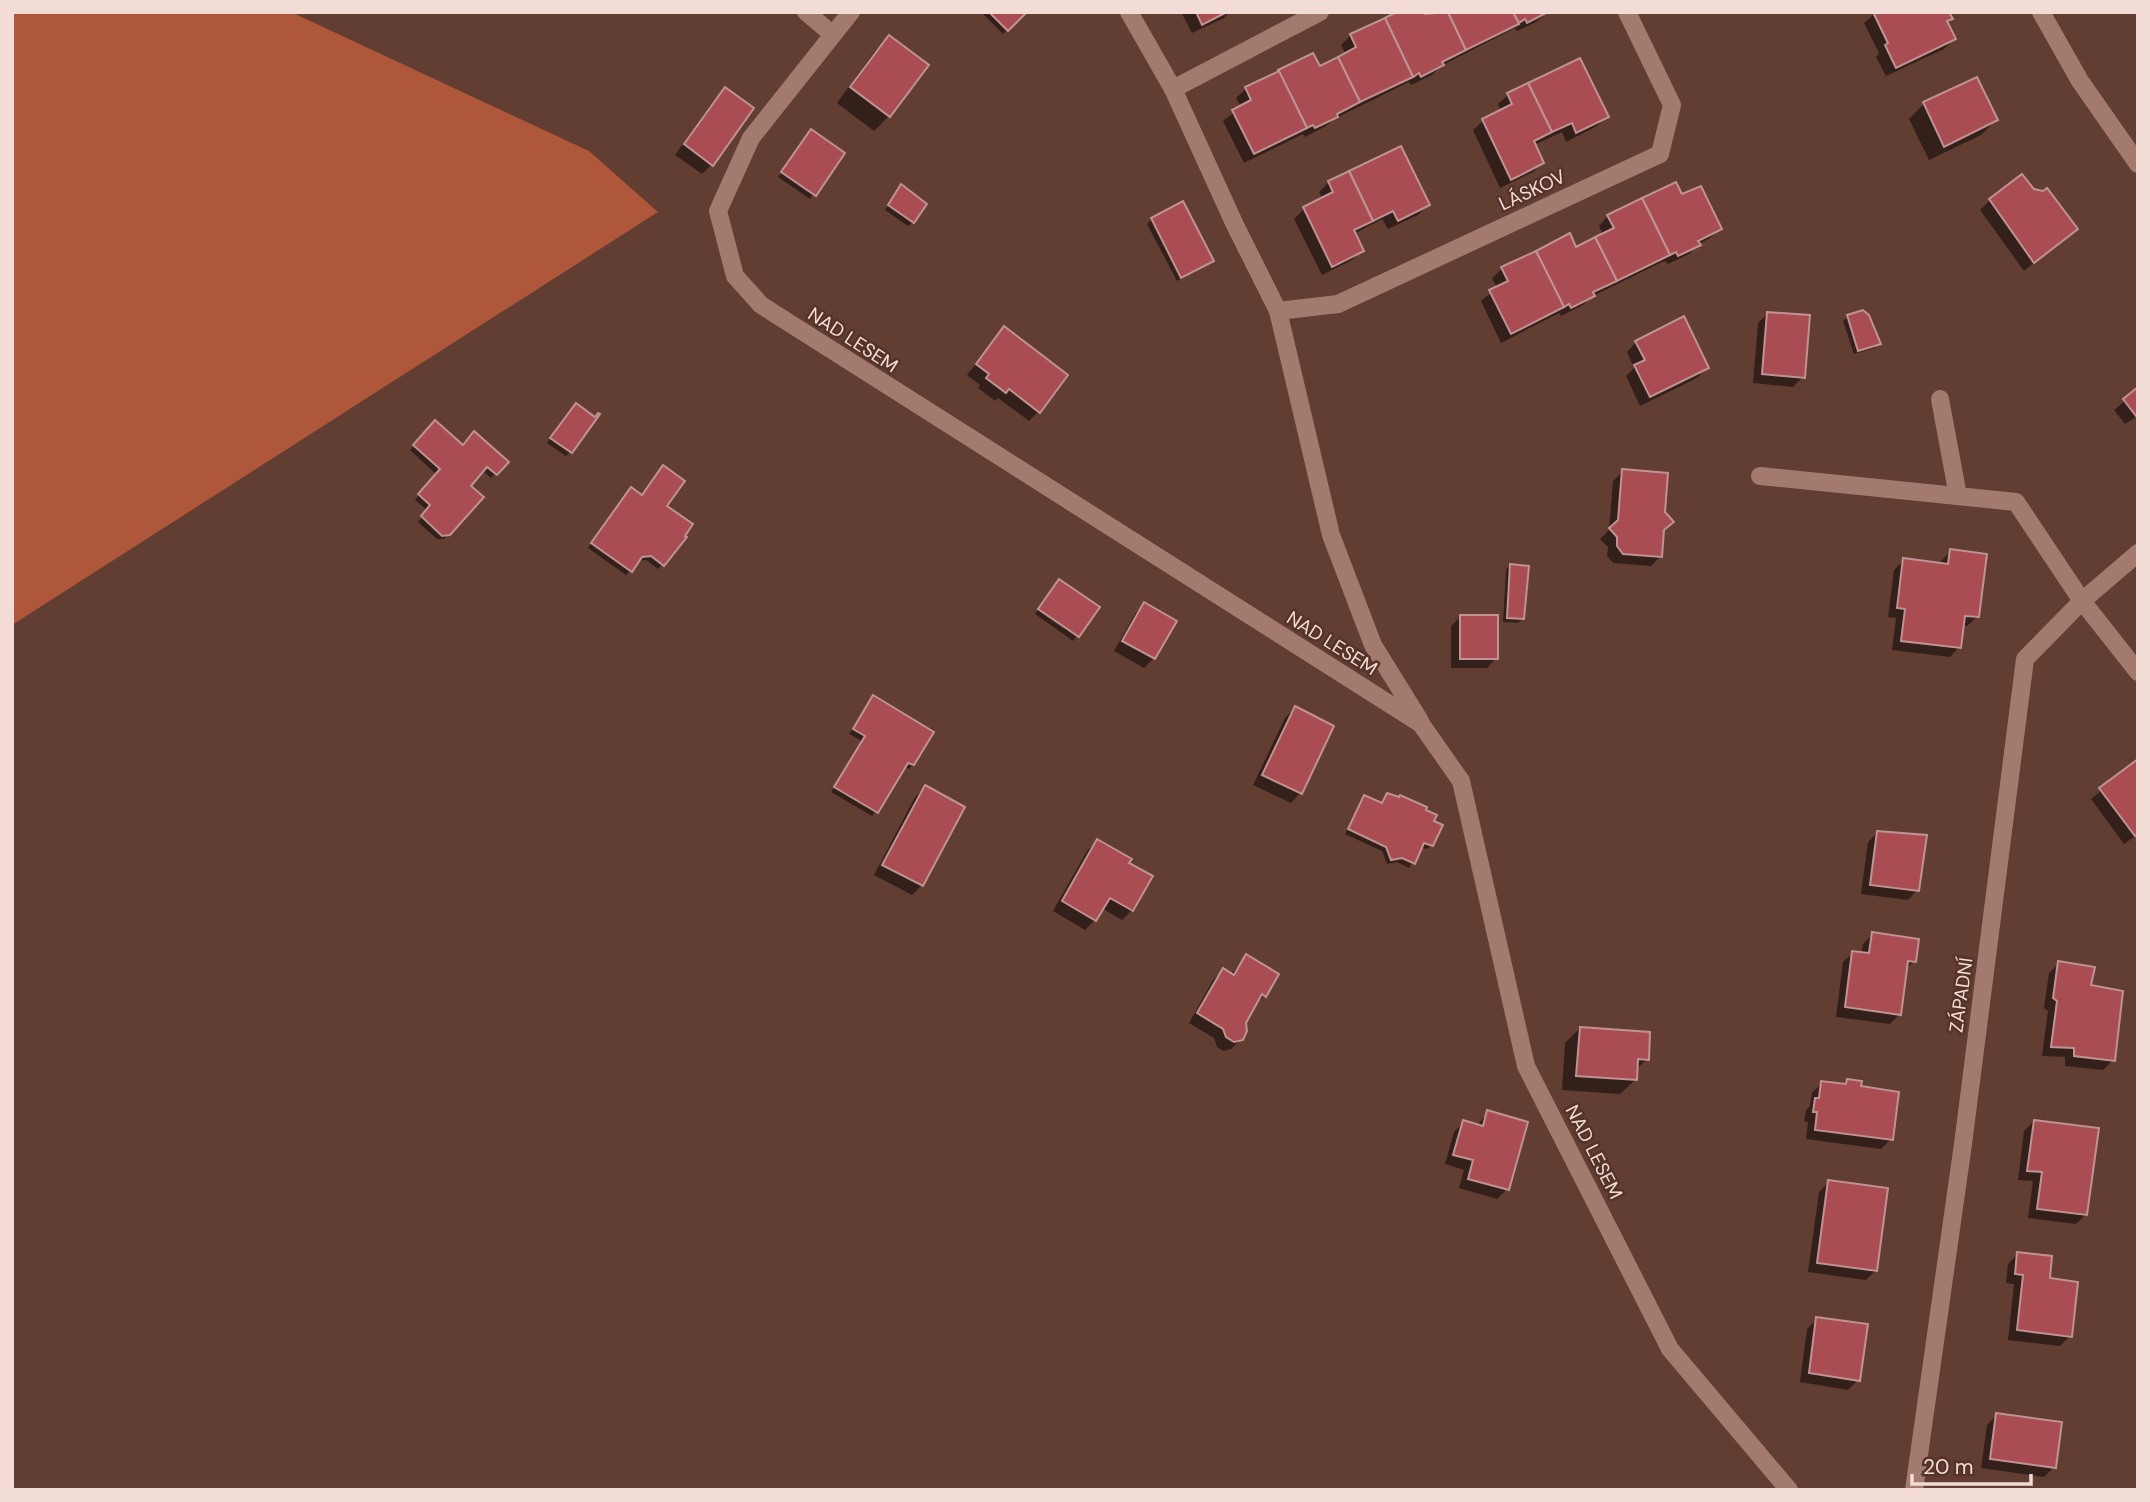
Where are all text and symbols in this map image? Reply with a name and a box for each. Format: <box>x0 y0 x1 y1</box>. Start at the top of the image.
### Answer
street label: LÁSKOV <box>1495 164 1570 216</box>
street label: NAD LESEM <box>803 302 903 378</box>
street label: NAD LESEM <box>1282 605 1382 681</box>
street label: ZÁPADNÍ <box>1943 955 1979 1034</box>
street label: NAD LESEM <box>1560 1101 1628 1203</box>
scale bar <box>1912 1442 2031 1486</box>
text: 20 m <box>1923 1453 1974 1481</box>

